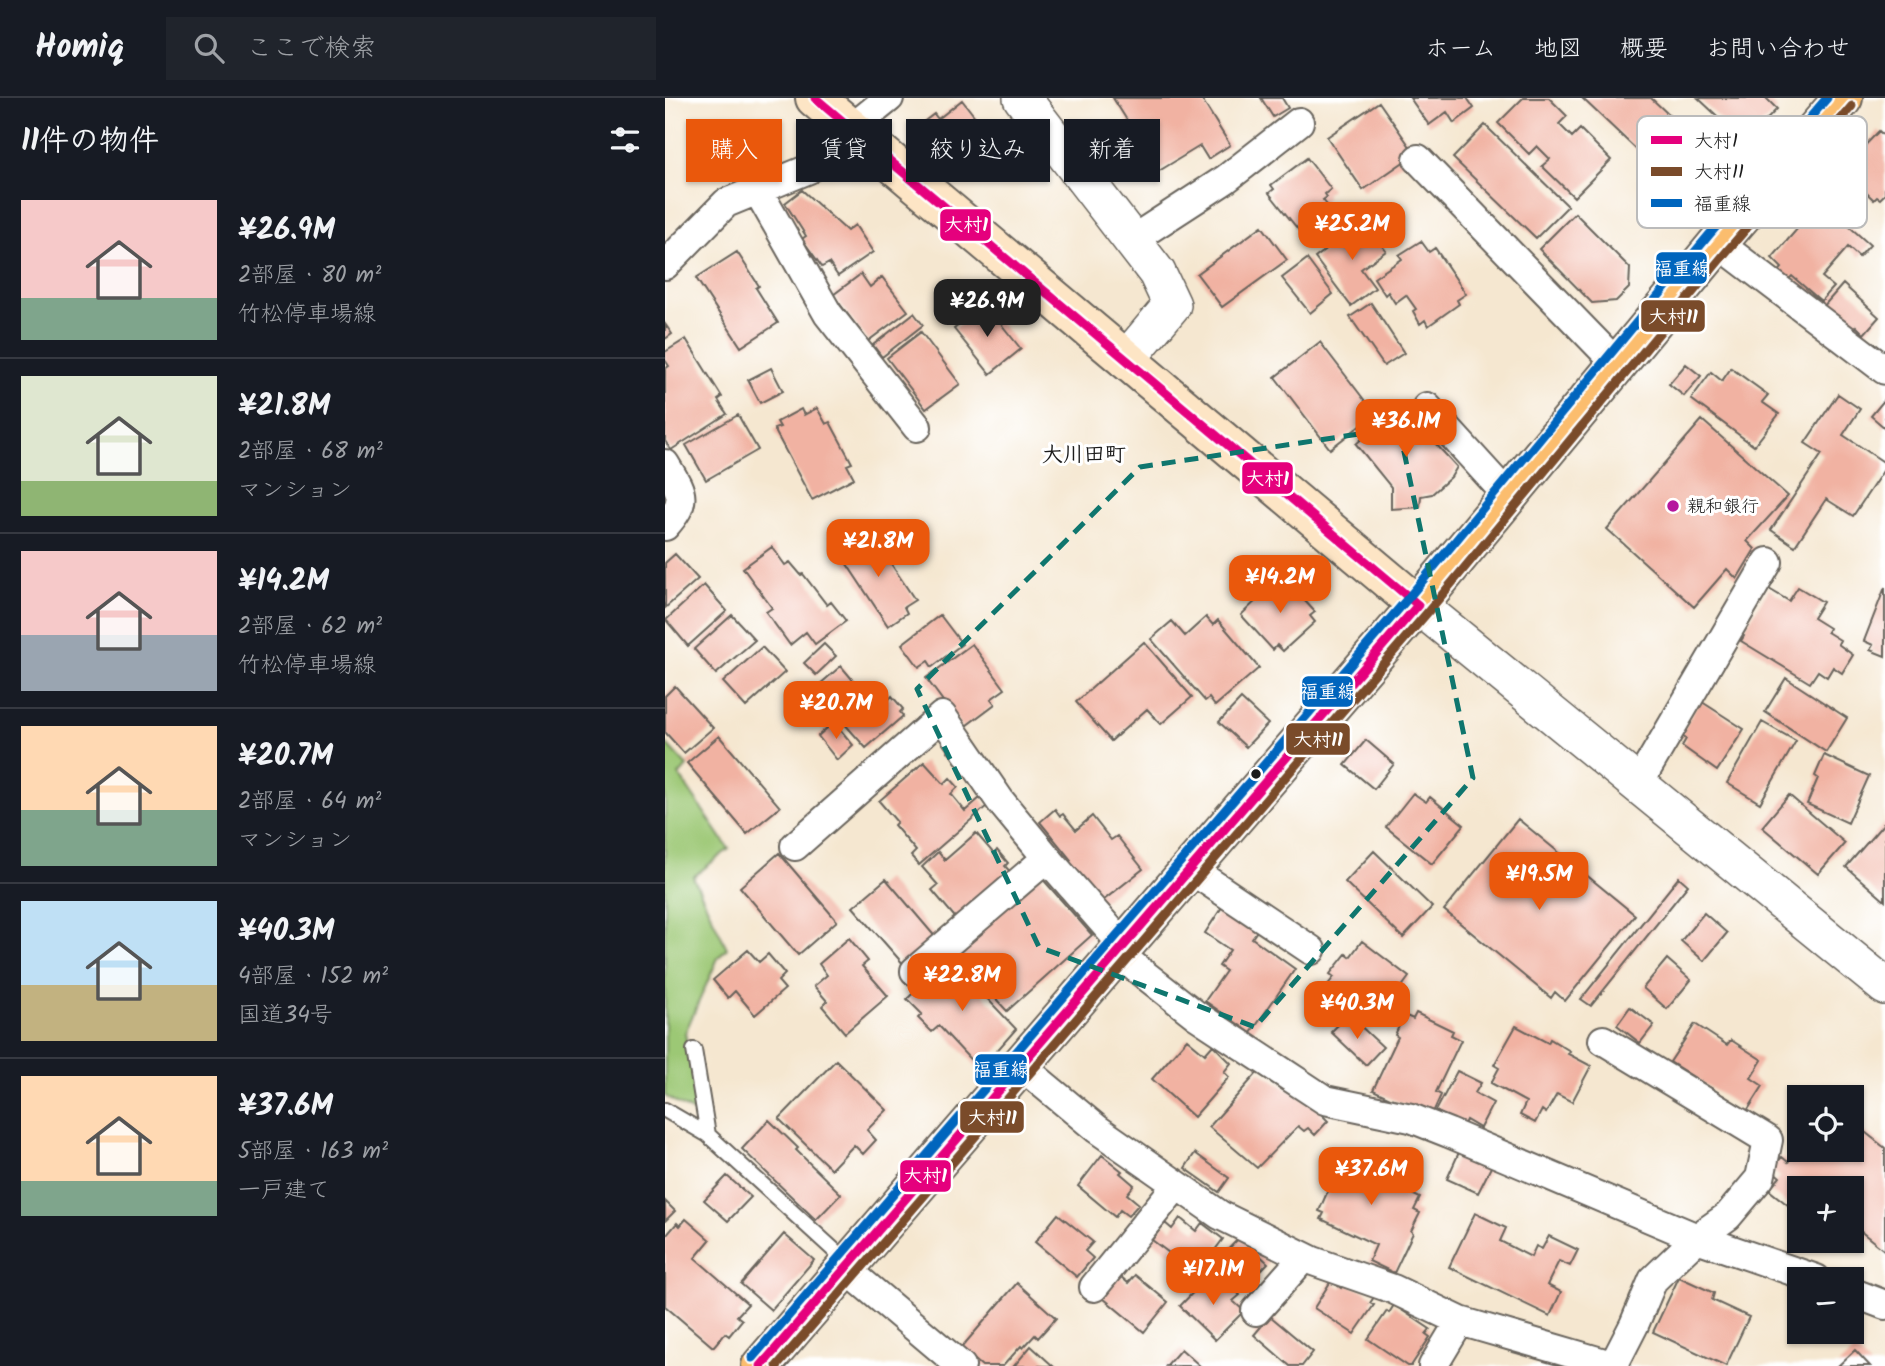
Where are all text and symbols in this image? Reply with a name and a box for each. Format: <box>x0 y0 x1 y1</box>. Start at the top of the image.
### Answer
search box <box>166 17 656 80</box>
text: Homiq <box>35 22 124 75</box>
text: ここで検索 <box>246 28 376 70</box>
icon: search <box>190 29 228 67</box>
text: ホーム <box>1425 30 1496 69</box>
text: 地図 <box>1534 30 1582 69</box>
text: 概要 <box>1620 30 1668 69</box>
text: お問い合わせ <box>1706 30 1850 69</box>
legend <box>1637 116 1867 228</box>
text: 11件の物件 <box>21 118 159 166</box>
chip: 購入 <box>686 119 782 182</box>
chip: 賃貸 <box>796 119 892 182</box>
chip: 絞り込み <box>906 119 1050 182</box>
chip: 新着 <box>1064 119 1160 182</box>
icon: filters <box>606 121 644 159</box>
text: 大村1 <box>1694 127 1738 157</box>
text: 大村11 <box>1694 158 1744 188</box>
text: 福重線 <box>1694 190 1751 220</box>
pin: ¥25.2M <box>1295 202 1409 262</box>
text: ¥26.9M <box>238 207 335 255</box>
text: ¥25.2M <box>1314 207 1390 243</box>
line badge: 大村1 <box>939 208 992 242</box>
text: 大村1 <box>944 211 988 241</box>
icon: home <box>77 228 161 312</box>
line badge: 福重線 <box>1655 251 1708 285</box>
text: 福重線 <box>1653 255 1711 285</box>
text: 2部屋 · 80 m² <box>238 258 381 294</box>
pin: ¥26.9M <box>930 280 1044 339</box>
text: ¥26.9M <box>950 284 1024 320</box>
text: 竹松停車場線 <box>238 297 376 333</box>
line badge: 大村11 <box>1640 299 1706 333</box>
text: 大村11 <box>1648 303 1698 333</box>
text: ¥21.8M <box>238 383 331 431</box>
pin: ¥36.1M <box>1349 400 1463 459</box>
icon: home <box>77 404 161 488</box>
text: ¥36.1M <box>1372 404 1440 440</box>
text: 2部屋 · 68 m² <box>238 434 383 470</box>
district label: 大川田町 <box>1042 439 1126 472</box>
line badge: 大村1 <box>1241 461 1294 495</box>
text: 大村1 <box>1245 465 1289 495</box>
text: マンション <box>238 473 352 509</box>
place label: 親和銀行 <box>1687 493 1759 522</box>
marker: 親和銀行 <box>1665 498 1681 514</box>
pin: ¥21.8M <box>821 519 935 579</box>
text: ¥21.8M <box>843 524 913 560</box>
pin: ¥14.2M <box>1223 556 1337 615</box>
text: ¥14.2M <box>238 558 329 606</box>
text: ¥14.2M <box>1245 560 1315 596</box>
icon: home <box>77 579 161 663</box>
text: 2部屋 · 62 m² <box>238 609 382 645</box>
text: 竹松停車場線 <box>238 648 376 684</box>
line badge: 福重線 <box>1301 675 1354 708</box>
text: 福重線 <box>1299 678 1357 708</box>
pin: ¥20.7M <box>779 682 893 741</box>
text: ¥20.7M <box>799 686 873 722</box>
line badge: 大村11 <box>1285 722 1351 756</box>
text: 大村11 <box>1293 726 1343 756</box>
text: ¥20.7M <box>238 733 333 781</box>
icon: home <box>77 754 161 838</box>
unlabelled marker <box>1249 767 1263 781</box>
text: 2部屋 · 64 m² <box>238 784 381 820</box>
text: マンション <box>238 823 352 859</box>
pin: ¥19.5M <box>1482 852 1596 912</box>
text: ¥19.5M <box>1505 857 1573 893</box>
text: ¥40.3M <box>238 908 334 956</box>
icon: home <box>77 929 161 1013</box>
pin: ¥22.8M <box>905 954 1019 1013</box>
text: ¥22.8M <box>923 958 1001 994</box>
text: 4部屋 · 152 m² <box>238 959 388 995</box>
pin: ¥40.3M <box>1300 982 1414 1041</box>
text: ¥40.3M <box>1320 986 1394 1022</box>
text: 国道34号 <box>238 998 333 1034</box>
line badge: 福重線 <box>974 1053 1028 1086</box>
text: 福重線 <box>972 1056 1030 1086</box>
text: ¥37.6M <box>238 1083 333 1131</box>
map controls <box>1787 1085 1864 1344</box>
button: locate <box>1787 1085 1864 1162</box>
line badge: 大村11 <box>959 1100 1025 1134</box>
icon: home <box>77 1104 161 1188</box>
text: 大村11 <box>967 1104 1017 1134</box>
text: 5部屋 · 163 m² <box>238 1134 388 1170</box>
pin: ¥37.6M <box>1314 1148 1428 1207</box>
text: ¥37.6M <box>1335 1152 1407 1188</box>
line badge: 大村1 <box>899 1159 952 1193</box>
text: 大村1 <box>903 1162 947 1192</box>
text: 一戸建て <box>238 1173 330 1209</box>
button: + <box>1787 1176 1864 1253</box>
pin: ¥17.1M <box>1156 1248 1270 1307</box>
text: ¥17.1M <box>1182 1252 1244 1288</box>
button: − <box>1787 1267 1864 1344</box>

